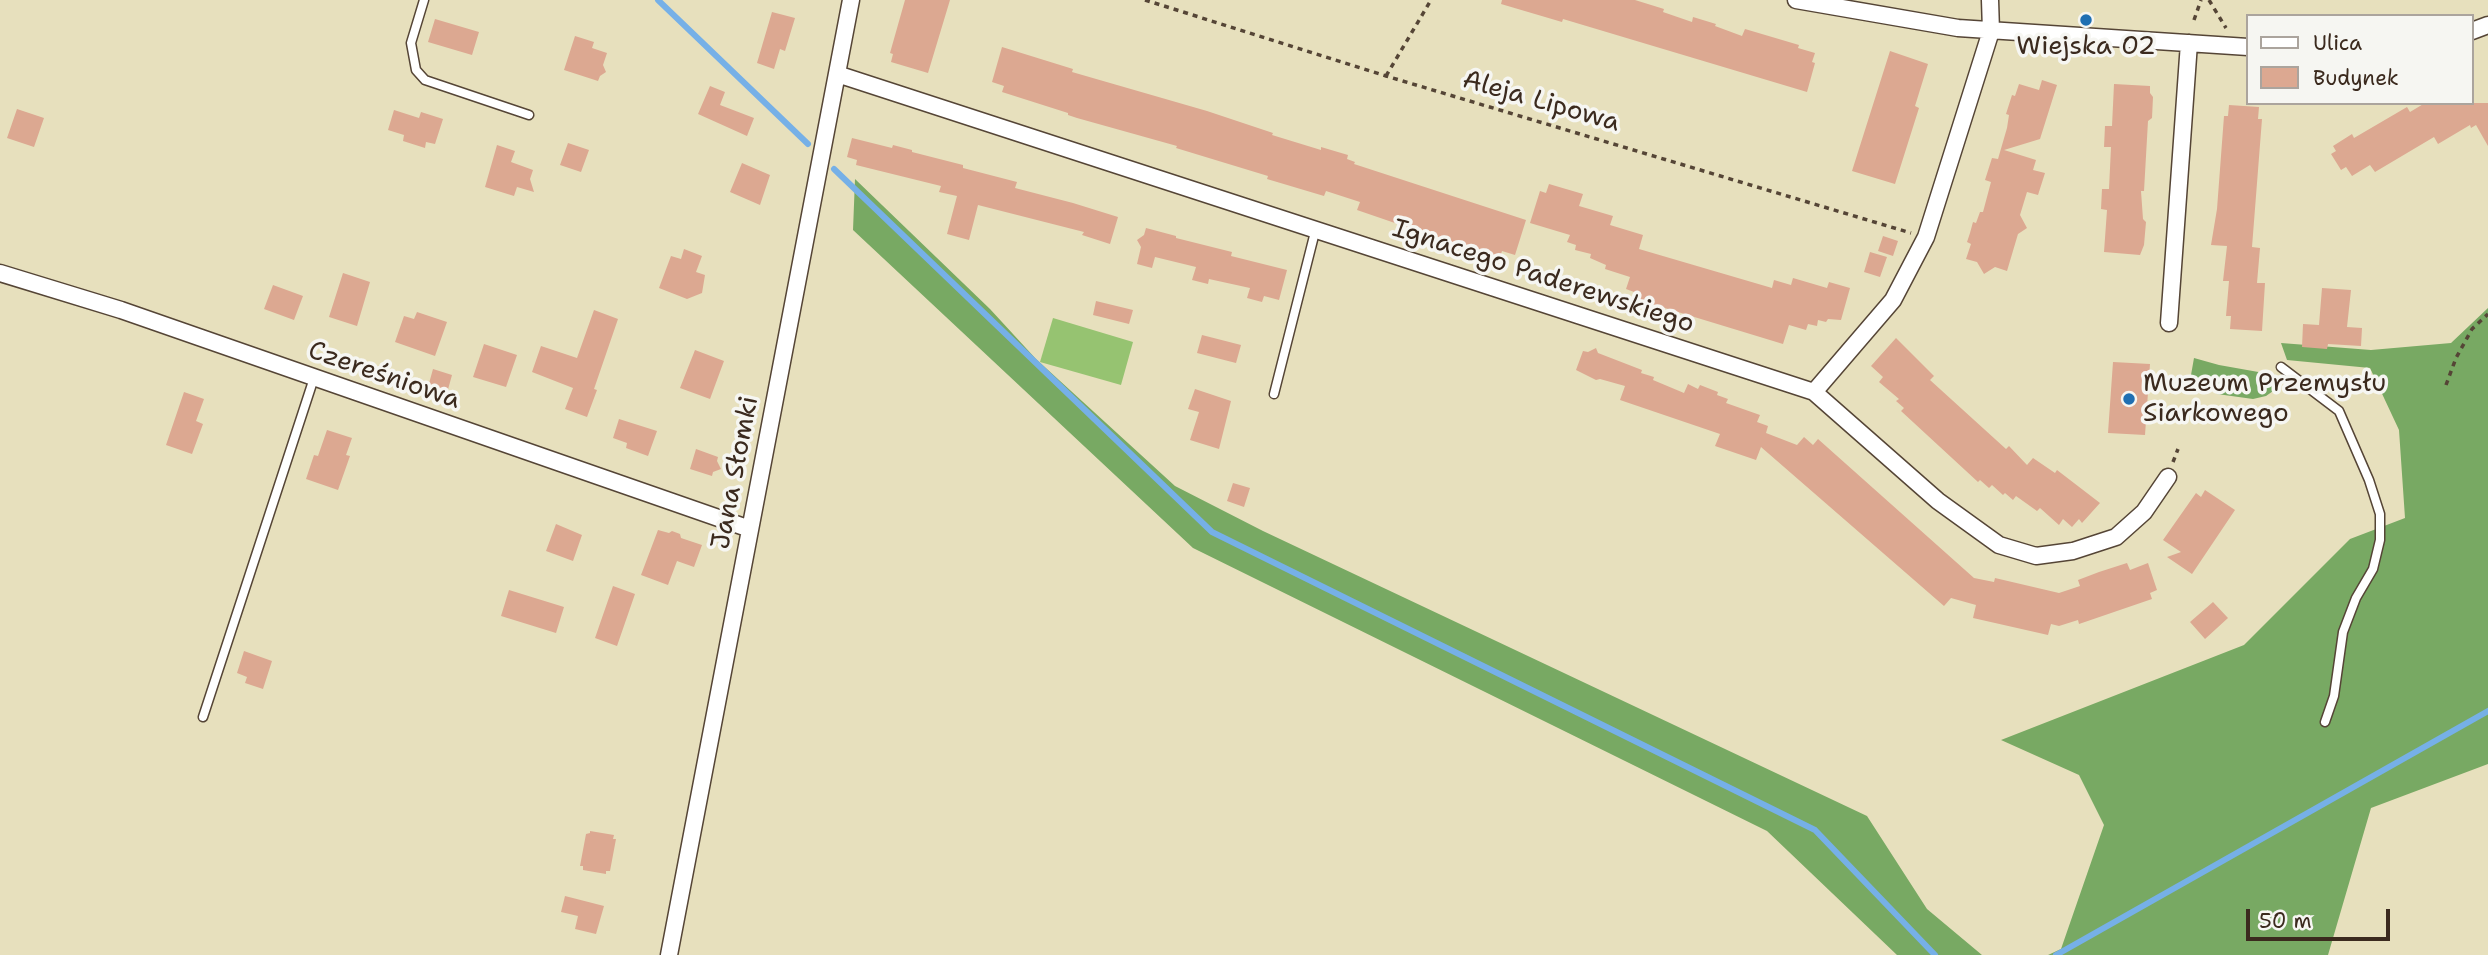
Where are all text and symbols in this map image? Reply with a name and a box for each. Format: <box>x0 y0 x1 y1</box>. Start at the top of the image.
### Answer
marker: Wiejska 02 <box>2078 12 2094 28</box>
legend <box>2246 14 2474 105</box>
text: Ulica <box>2313 29 2362 57</box>
place label: Wiejska 02 <box>2016 31 2156 63</box>
text: Budynek <box>2313 64 2399 92</box>
street label: Aleja Lipowa <box>1459 65 1623 139</box>
street label: Ignacego Paderewskiego <box>1388 213 1698 341</box>
street label: Czereśniowa <box>304 335 464 417</box>
place label: Muzeum Przemysłu Siarkowego <box>2143 368 2386 430</box>
marker: Muzeum Przemysłu Siarkowego <box>2121 391 2137 407</box>
street label: Jana Słomki <box>706 394 766 552</box>
scale bar <box>2250 895 2394 939</box>
text: 50 m <box>2259 907 2312 935</box>

